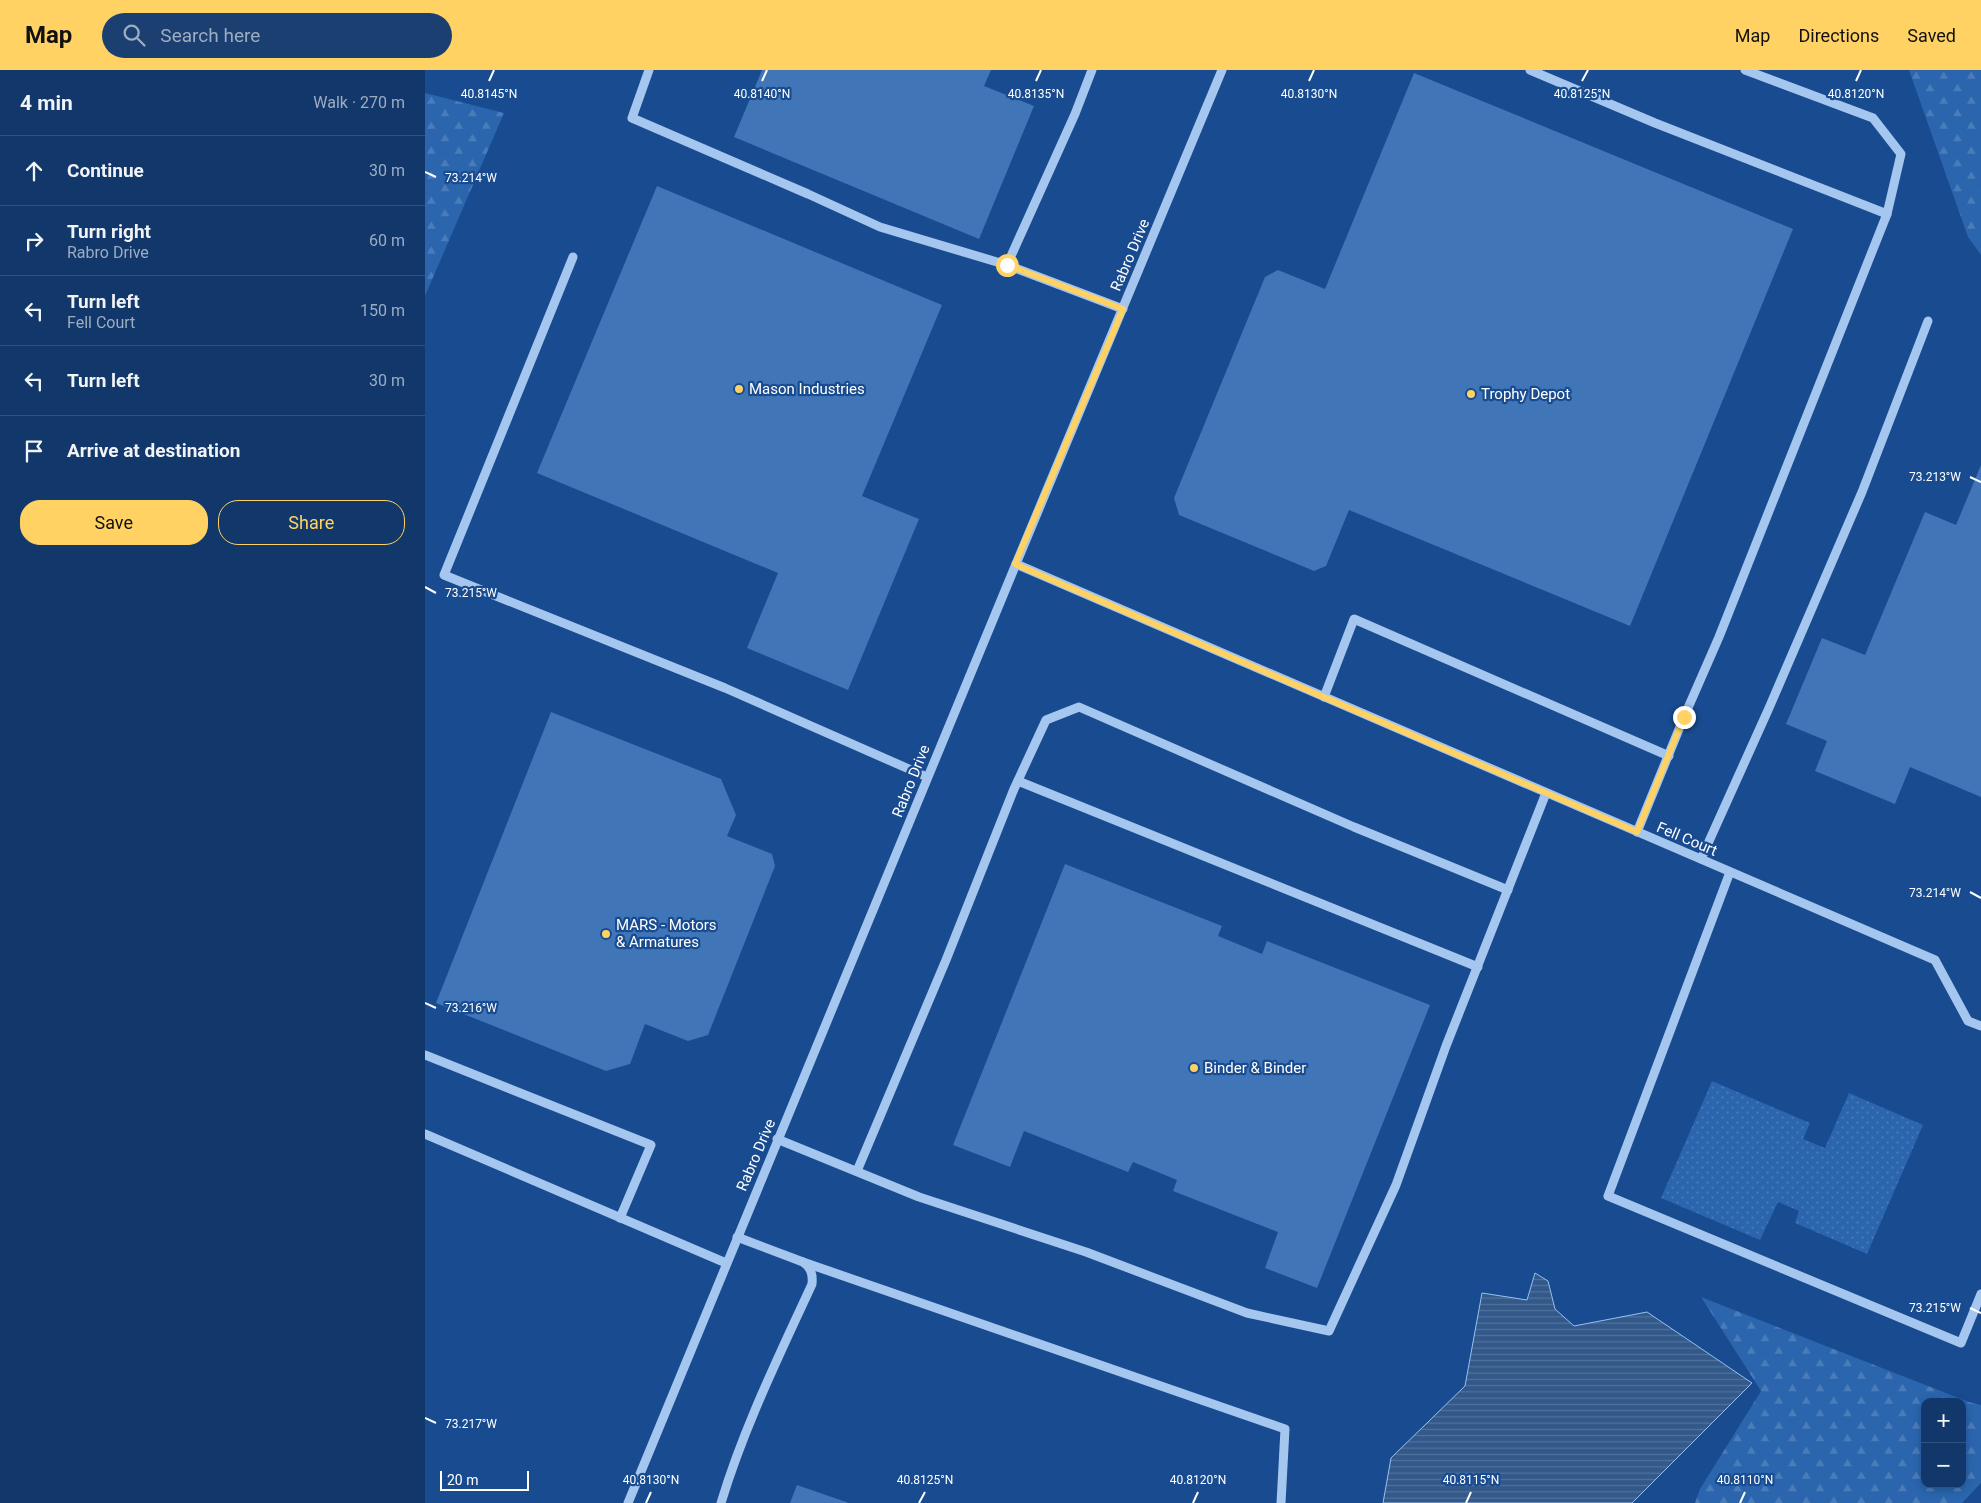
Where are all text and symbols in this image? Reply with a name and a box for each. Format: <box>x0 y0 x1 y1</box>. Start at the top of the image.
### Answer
search box <box>102 13 452 58</box>
text: Map <box>25 21 72 49</box>
icon: search <box>120 21 148 49</box>
text: Search here <box>160 24 260 47</box>
text: Map <box>1735 25 1770 46</box>
text: Directions <box>1798 25 1879 46</box>
text: Saved <box>1907 25 1956 46</box>
text: 40.8145°N <box>461 87 517 101</box>
text: 40.8140°N <box>734 87 790 101</box>
text: 40.8135°N <box>1008 87 1064 101</box>
text: 40.8130°N <box>1281 87 1337 101</box>
text: 40.8125°N <box>1554 87 1610 101</box>
text: 40.8120°N <box>1828 87 1884 101</box>
text: 4 min <box>20 91 73 115</box>
text: Walk · 270 m <box>313 93 405 112</box>
icon: ahead <box>20 157 48 185</box>
text: Continue <box>67 159 144 182</box>
text: 30 m <box>369 161 405 180</box>
text: 73.214°W <box>445 171 497 185</box>
street label: Rabro Drive <box>1107 216 1153 294</box>
text: Turn right <box>67 220 151 243</box>
icon: right <box>20 227 48 255</box>
text: 60 m <box>369 231 405 250</box>
text: Rabro Drive <box>67 243 149 262</box>
route start <box>996 254 1019 277</box>
text: Turn left <box>67 290 140 313</box>
icon: left <box>20 297 48 325</box>
text: 150 m <box>360 301 405 320</box>
text: Fell Court <box>67 313 135 332</box>
icon: left <box>20 367 48 395</box>
text: Turn left <box>67 369 140 392</box>
text: 30 m <box>369 371 405 390</box>
place label: Mason Industries <box>749 380 865 398</box>
marker: Mason Industries <box>733 383 745 395</box>
place label: Trophy Depot <box>1481 385 1570 403</box>
marker: Trophy Depot <box>1465 388 1477 400</box>
icon: arrive <box>20 437 48 465</box>
text: Arrive at destination <box>67 439 240 462</box>
text: 73.213°W <box>1909 470 1961 484</box>
button: Save <box>20 500 208 545</box>
button: Share <box>218 500 405 545</box>
text: 73.215°W <box>445 586 497 600</box>
route end <box>1673 706 1696 729</box>
street label: Rabro Drive <box>888 742 934 820</box>
street label: Fell Court <box>1654 818 1720 860</box>
text: 73.214°W <box>1909 886 1961 900</box>
place label: MARS - Motors & Armatures <box>616 916 717 951</box>
marker: MARS - Motors & Armatures <box>600 928 612 940</box>
text: 73.216°W <box>445 1001 497 1015</box>
place label: Binder & Binder <box>1204 1059 1306 1077</box>
marker: Binder & Binder <box>1188 1062 1200 1074</box>
street label: Rabro Drive <box>733 1116 779 1194</box>
text: 73.215°W <box>1909 1301 1961 1315</box>
map controls <box>1921 1398 1966 1488</box>
button: + <box>1921 1398 1966 1443</box>
text: 73.217°W <box>445 1417 497 1431</box>
button: − <box>1921 1443 1966 1488</box>
scale bar <box>440 1468 529 1491</box>
text: 20 m <box>447 1472 479 1488</box>
text: 40.8130°N <box>623 1473 679 1487</box>
text: 40.8125°N <box>897 1473 953 1487</box>
text: 40.8120°N <box>1170 1473 1226 1487</box>
text: 40.8115°N <box>1443 1473 1499 1487</box>
text: 40.8110°N <box>1717 1473 1773 1487</box>

